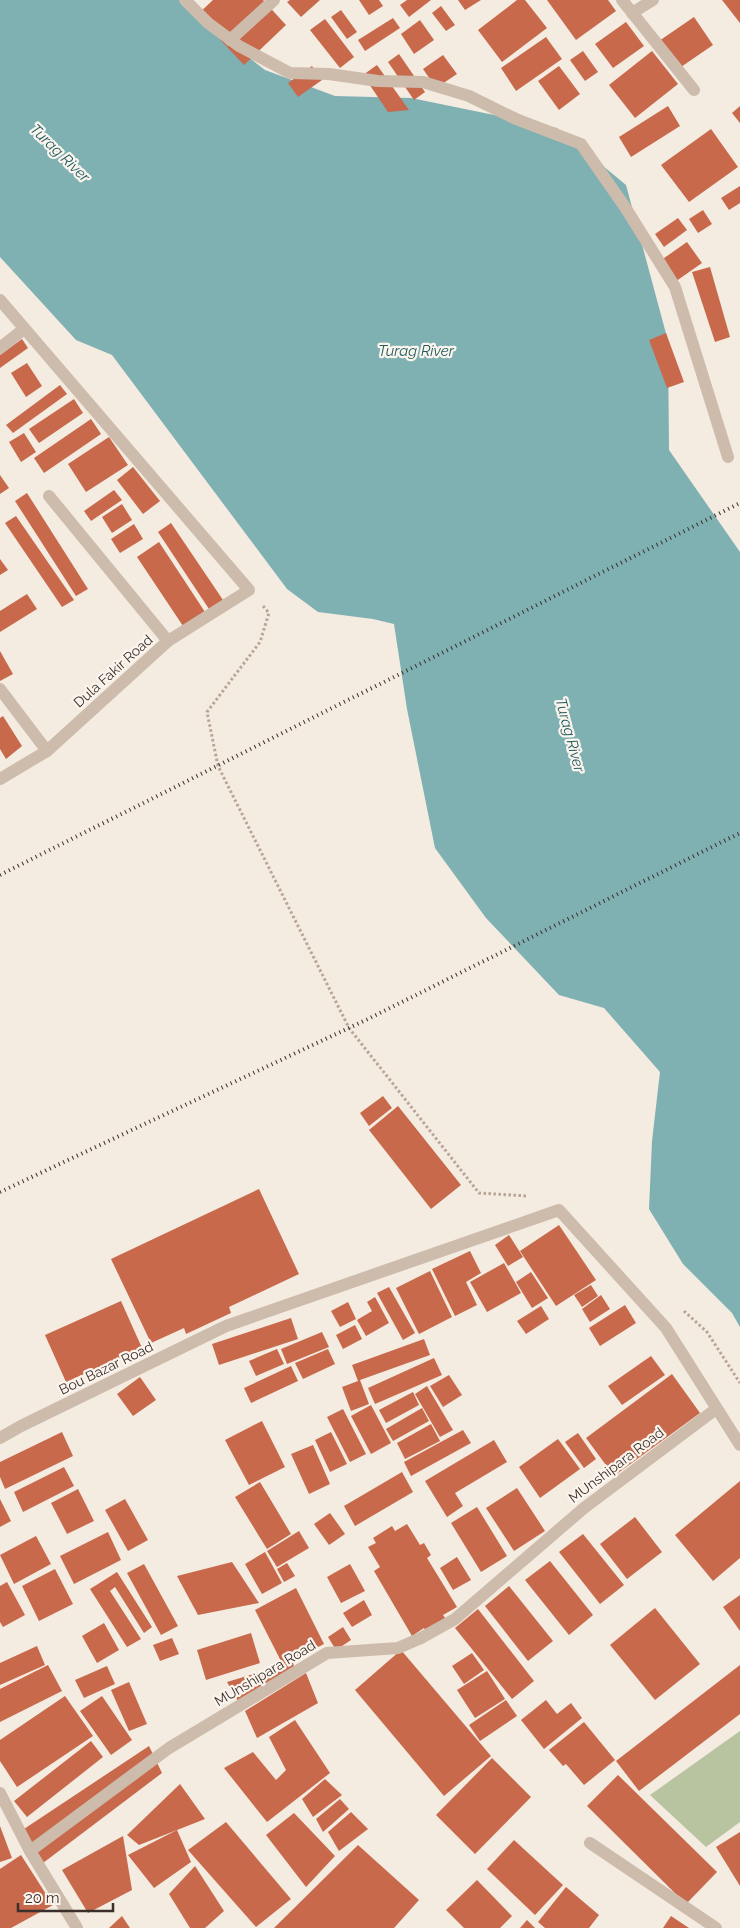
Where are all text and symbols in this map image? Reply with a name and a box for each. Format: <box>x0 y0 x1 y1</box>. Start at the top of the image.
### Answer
water label: Turag River <box>27 120 94 186</box>
water label: Turag River <box>378 342 455 360</box>
street label: Dula Fakir Road <box>70 631 156 711</box>
water label: Turag River <box>552 696 589 775</box>
street label: Bou Bazar Road <box>56 1338 156 1398</box>
street label: MUnshipara Road <box>565 1424 667 1506</box>
street label: MUnshipara Road <box>212 1637 318 1709</box>
scale bar <box>18 1880 112 1912</box>
text: 20 m <box>25 1889 60 1907</box>

